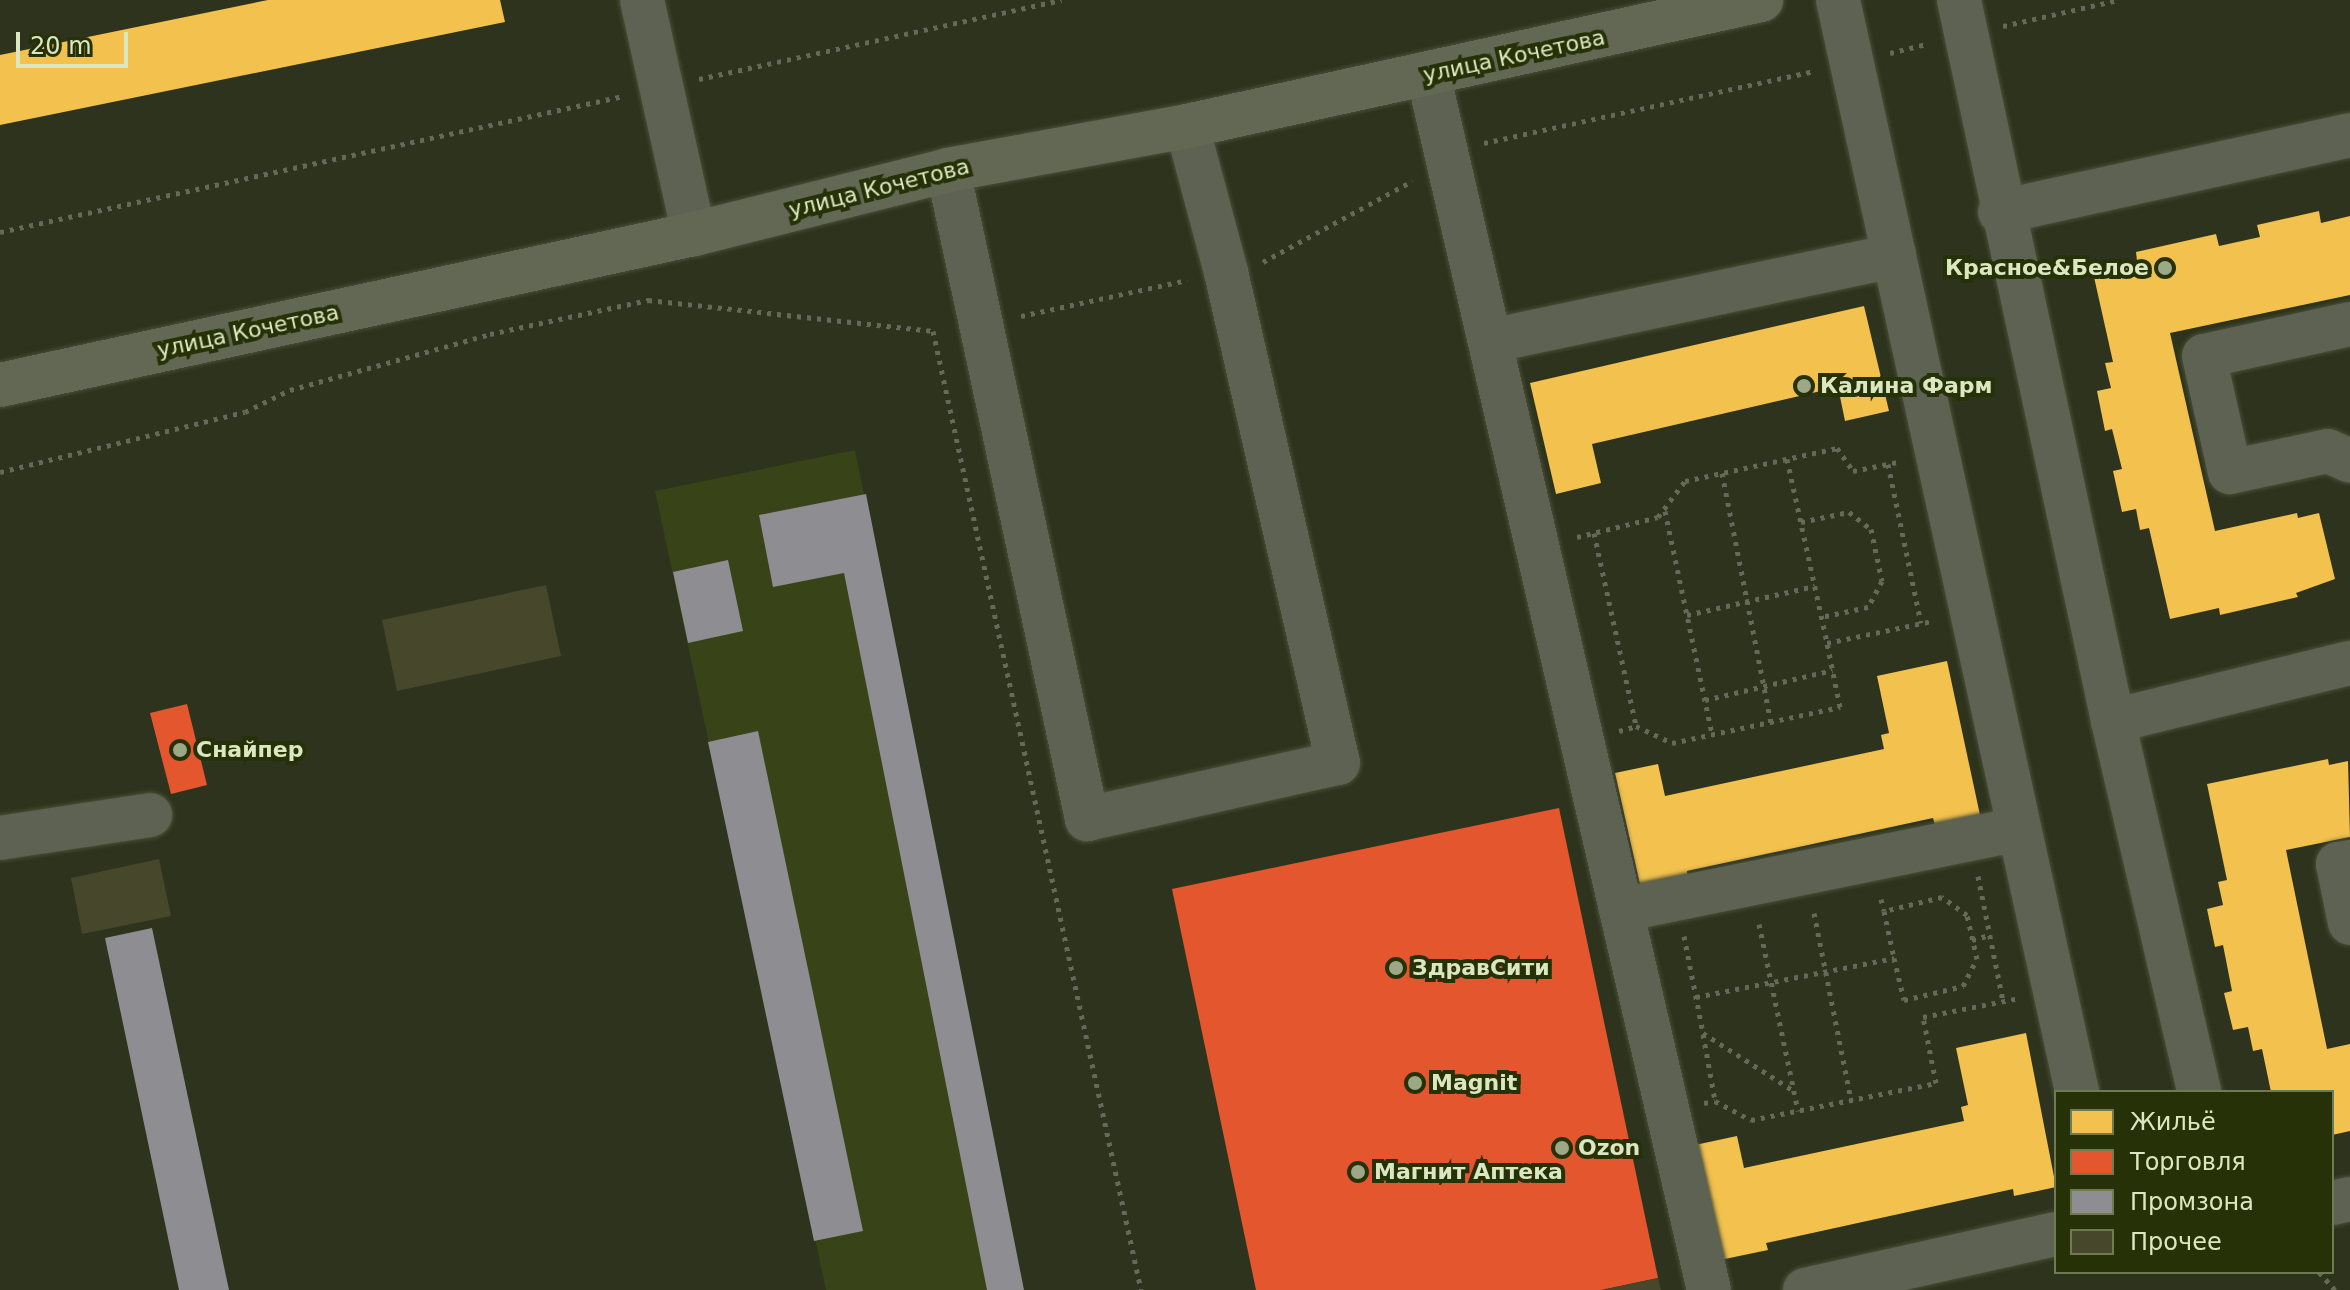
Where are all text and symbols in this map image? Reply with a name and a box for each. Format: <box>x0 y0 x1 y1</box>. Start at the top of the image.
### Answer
scale bar <box>20 16 132 66</box>
street label: улица Кочетова <box>1421 24 1607 88</box>
text: 20 m <box>30 32 92 60</box>
street label: улица Кочетова <box>786 153 972 223</box>
place label: Красное&Белое <box>1945 255 2149 281</box>
marker: Красное&Белое <box>2156 259 2174 277</box>
street label: улица Кочетова <box>155 299 341 363</box>
place label: Калина Фарм <box>1820 373 1992 399</box>
marker: Калина Фарм <box>1795 377 1813 395</box>
place label: Снайпер <box>196 737 303 763</box>
marker: Снайпер <box>171 741 189 759</box>
place label: ЗдравСити <box>1412 955 1550 981</box>
marker: ЗдравСити <box>1387 959 1405 977</box>
place label: Magnit <box>1431 1070 1517 1096</box>
marker: Magnit <box>1406 1074 1424 1092</box>
legend <box>2054 1090 2334 1274</box>
text: Жильё <box>2130 1108 2216 1136</box>
place label: Ozon <box>1578 1135 1640 1161</box>
marker: Ozon <box>1553 1139 1571 1157</box>
text: Торговля <box>2130 1148 2246 1176</box>
place label: Магнит Аптека <box>1374 1159 1563 1185</box>
marker: Магнит Аптека <box>1349 1163 1367 1181</box>
text: Промзона <box>2130 1188 2254 1216</box>
text: Прочее <box>2130 1228 2222 1256</box>

